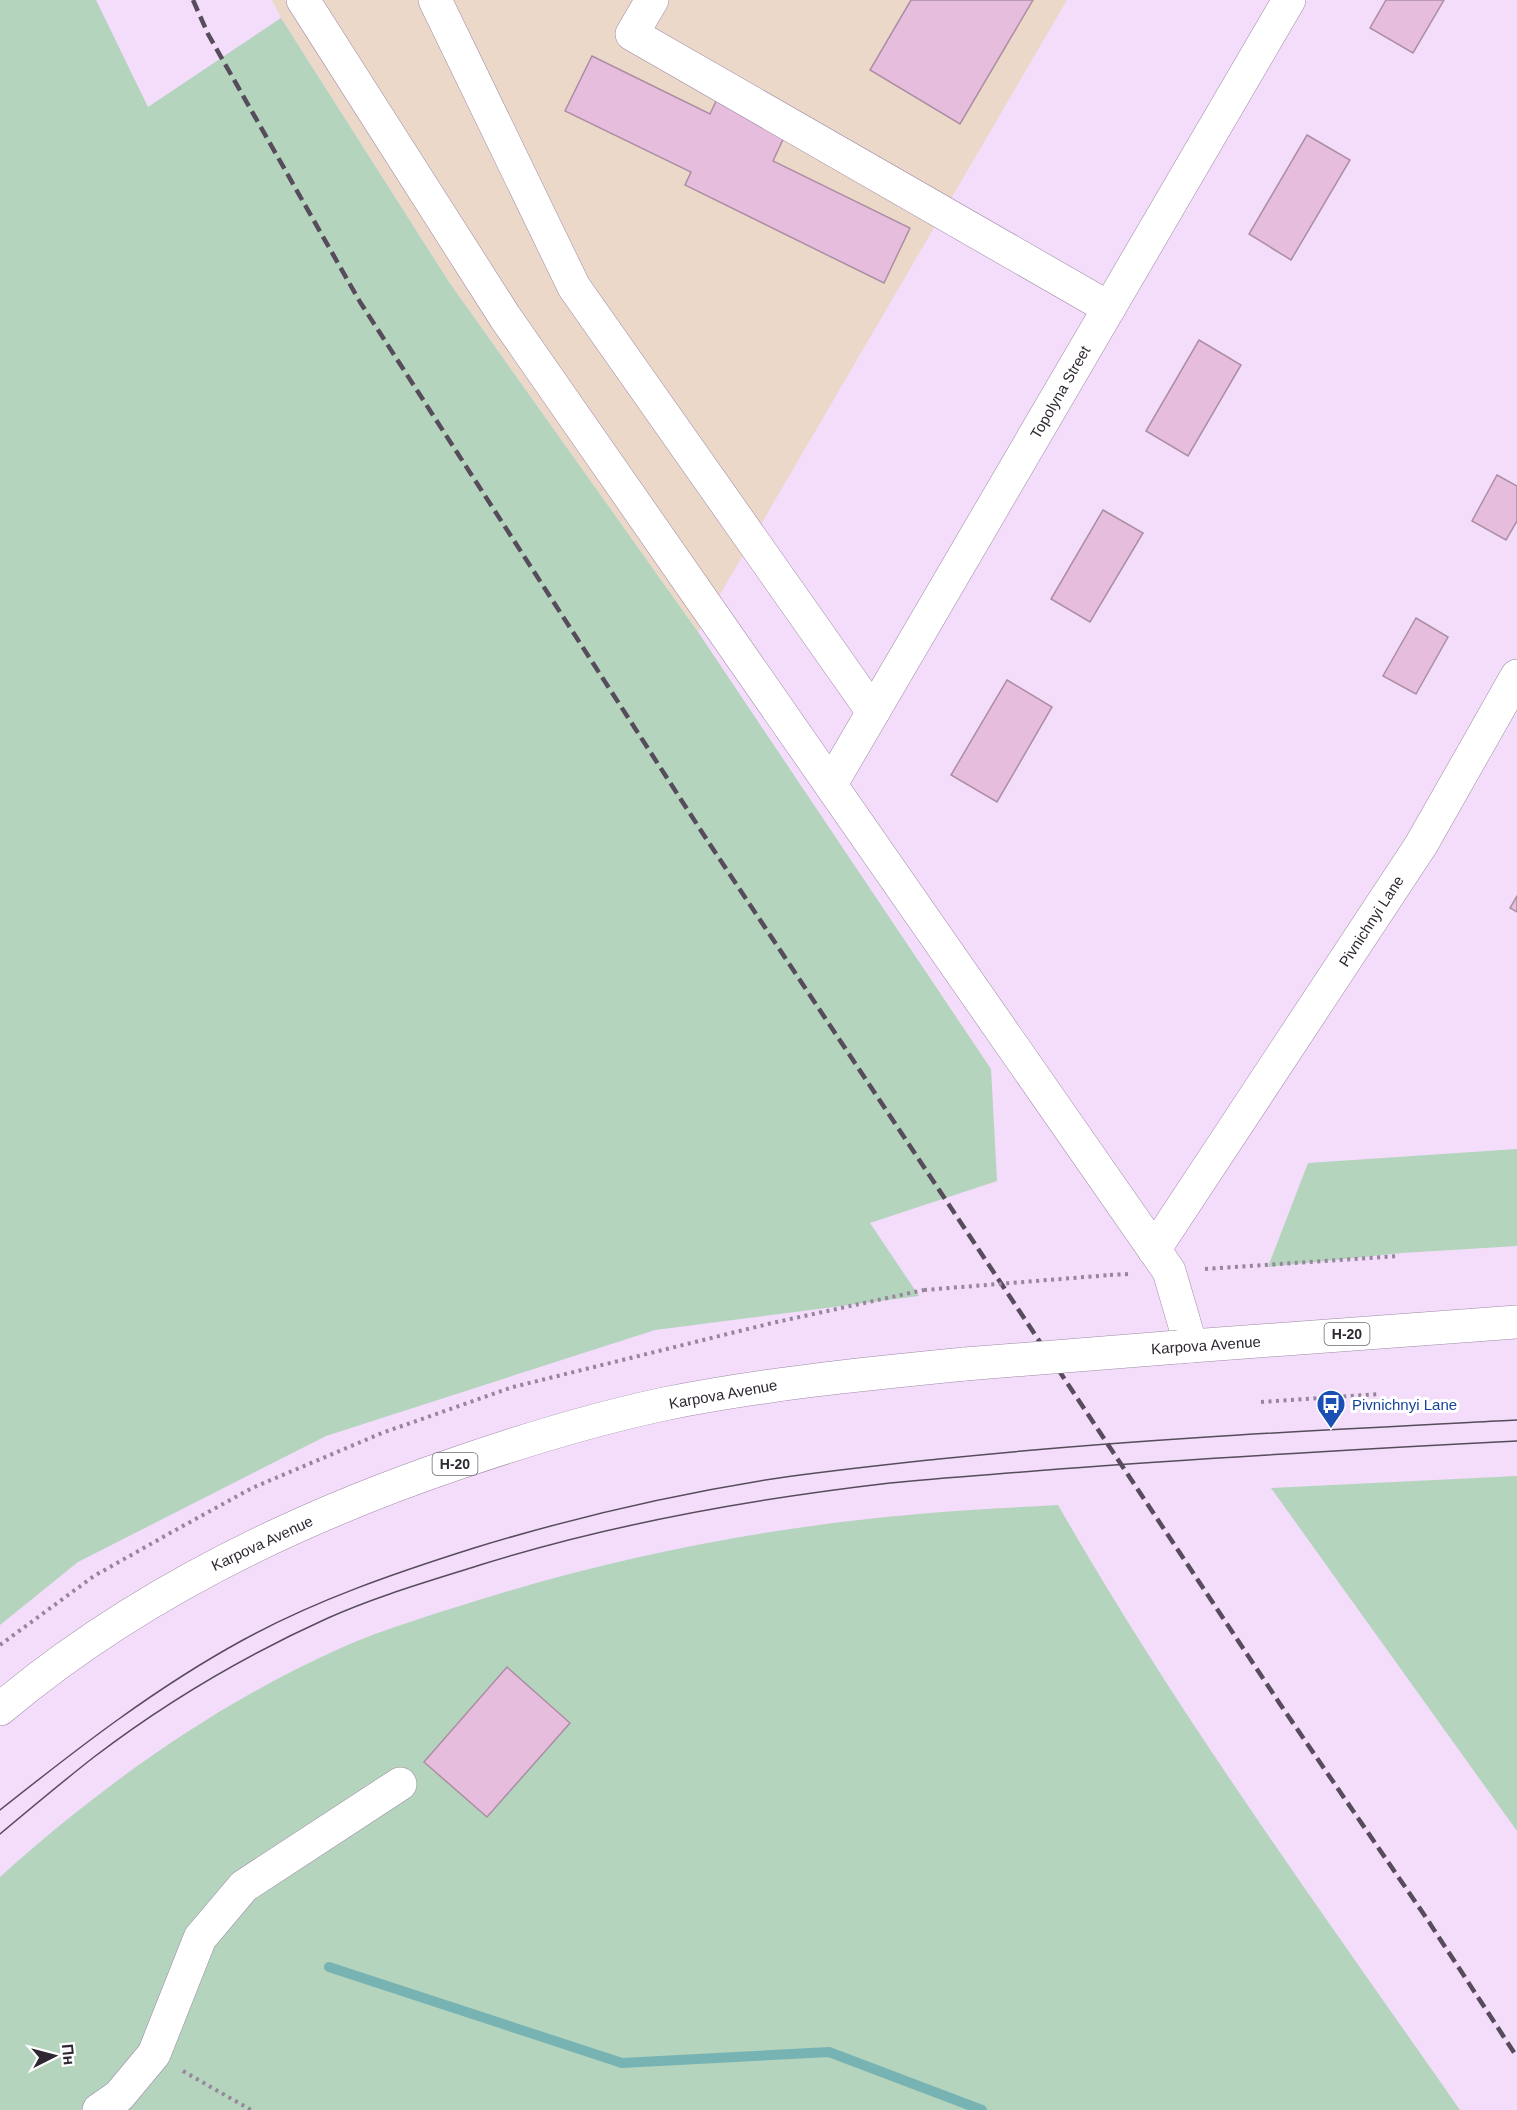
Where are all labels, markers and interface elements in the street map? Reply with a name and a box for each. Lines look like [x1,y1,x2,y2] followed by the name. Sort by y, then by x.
[1027,342,1094,441] street label: Topolyna Street
[1335,872,1407,970] street label: Pivnichnyi Lane
[1324,1323,1370,1345] road number: Н-20
[1151,1333,1261,1357] street label: Karpova Avenue
[667,1376,779,1412] street label: Karpova Avenue
[1315,1388,1347,1430] bus stop icon: Pivnichnyi Lane
[1352,1396,1457,1413] place label: Pivnichnyi Lane
[432,1453,478,1475] road number: Н-20
[209,1512,315,1574] street label: Karpova Avenue
[24,2026,84,2086] north arrow
[59,2043,78,2066] text: Пн

